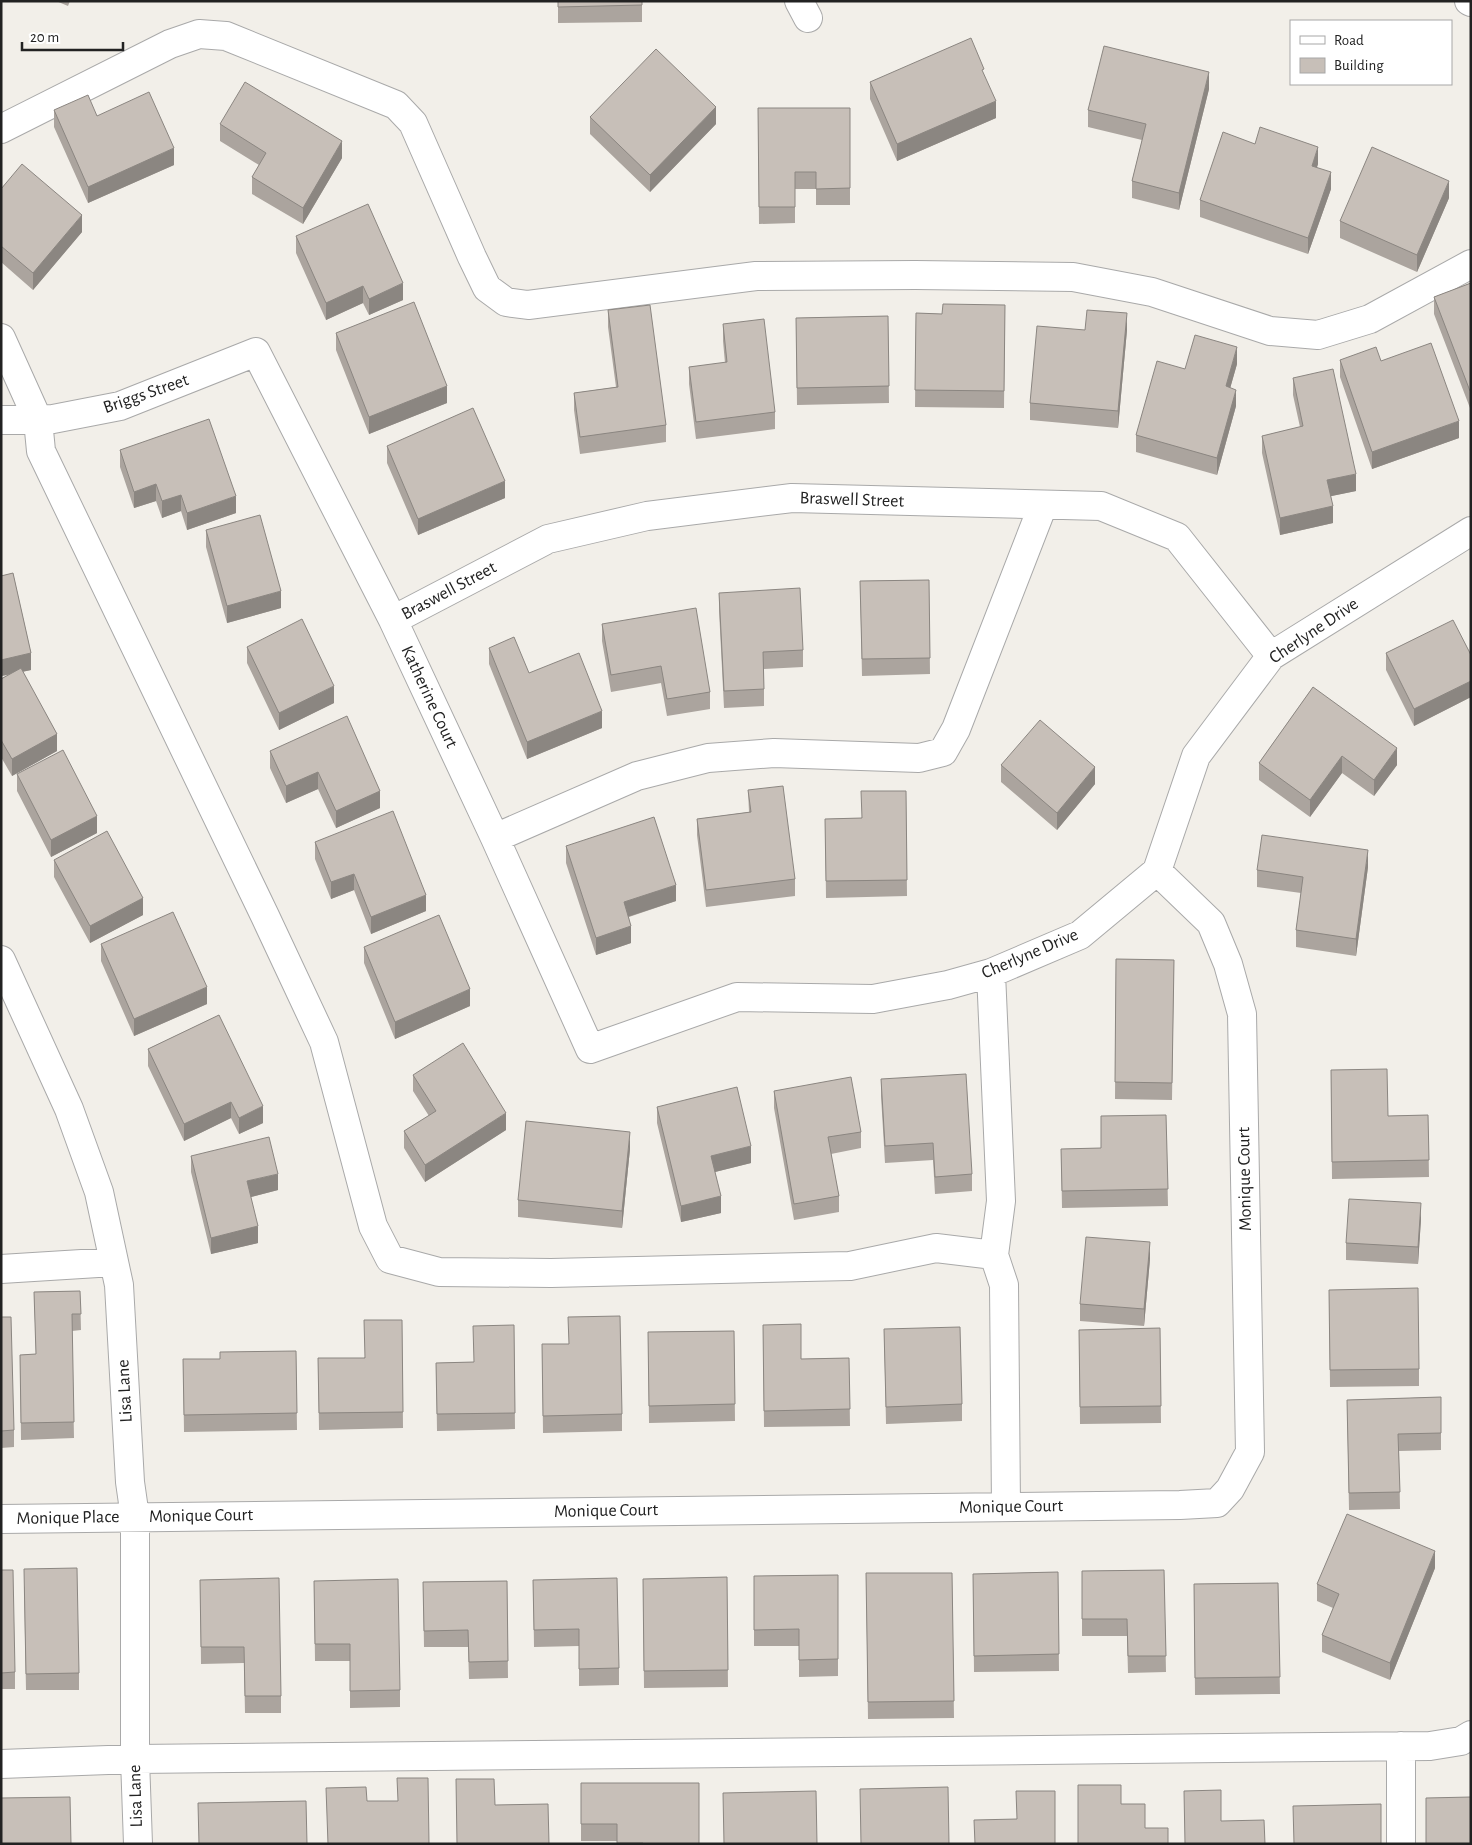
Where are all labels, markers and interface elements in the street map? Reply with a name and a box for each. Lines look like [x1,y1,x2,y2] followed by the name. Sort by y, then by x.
[22,20,124,52] scale bar
[1290,20,1452,85] legend
[30,30,59,45] text: 20 m
[1334,33,1364,48] text: Road
[1334,58,1384,73] text: Building
[101,371,191,417] street label: Briggs Street
[799,489,905,511] street label: Braswell Street
[399,558,500,623] street label: Braswell Street
[1266,595,1362,667] street label: Cherlyne Drive
[397,643,461,751] street label: Katherine Court
[979,926,1081,982] street label: Cherlyne Drive
[1235,1127,1255,1231] street label: Monique Court
[114,1359,136,1423] street label: Lisa Lane
[959,1497,1063,1517] street label: Monique Court
[554,1501,658,1521] street label: Monique Court
[149,1506,253,1526] street label: Monique Court
[16,1508,120,1528] street label: Monique Place
[126,1764,146,1828] street label: Lisa Lane

